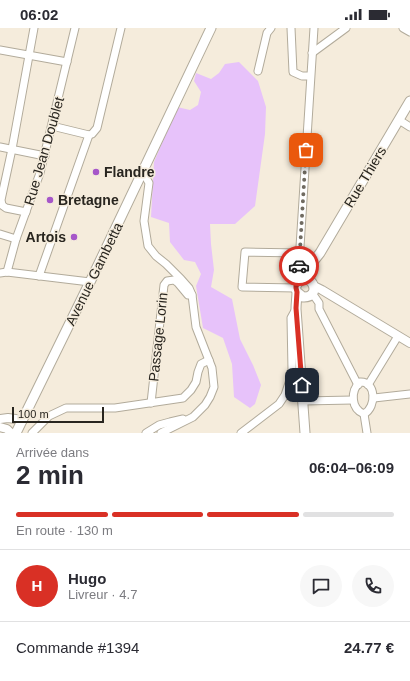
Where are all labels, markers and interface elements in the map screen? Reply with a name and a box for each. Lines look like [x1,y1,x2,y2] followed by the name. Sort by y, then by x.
[20,6,58,23] text: 06:02
[21,95,67,207] street label: Rue Jean Doublet
[289,133,323,167] pin
[295,139,317,161] icon: bag
[341,144,389,210] street label: Rue Thiers
[104,164,155,180] place label: Flandre
[91,167,101,177] marker: Flandre
[58,192,119,208] place label: Bretagne
[45,195,55,205] marker: Bretagne
[62,220,126,328] street label: Avenue Gambetta
[26,229,66,245] place label: Artois
[69,232,79,242] marker: Artois
[279,246,319,286] courier
[288,255,310,277] icon: car
[145,292,171,382] street label: Passage Lorin
[285,368,319,402] pin
[291,374,313,396] icon: home
[12,405,104,424] scale bar
[18,408,49,420] text: 100 m
[16,445,89,460] text: Arrivée dans
[309,459,394,476] text: 06:04–06:09
[16,460,84,490] text: 2 min
[16,523,113,538] text: En route · 130 m
[300,565,342,607] button: chat
[352,565,394,607] button: phone
[68,570,106,587] text: Hugo
[32,577,42,594] text: H
[68,587,137,602] text: Livreur · 4.7
[16,639,139,656] text: Commande #1394
[344,639,394,656] text: 24.77 €

